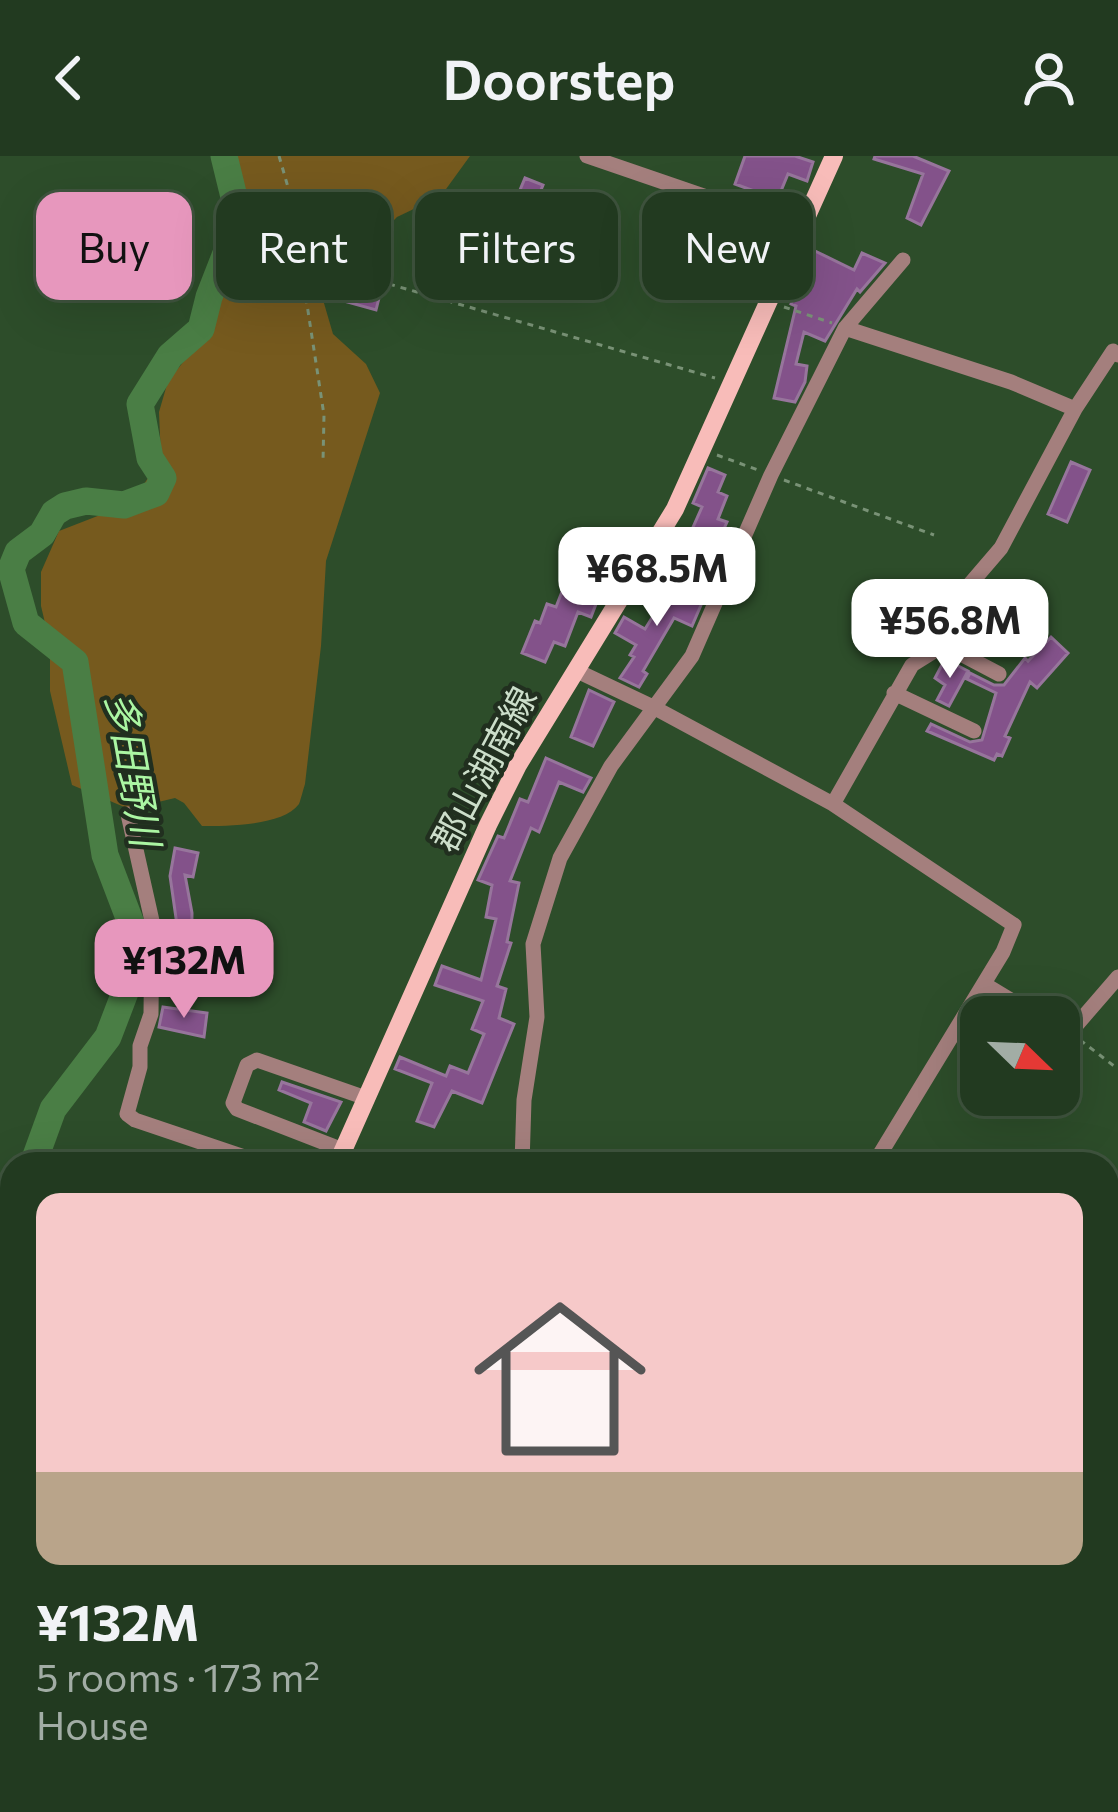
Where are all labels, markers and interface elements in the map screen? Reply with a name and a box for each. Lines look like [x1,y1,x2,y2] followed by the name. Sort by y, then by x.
[36,45,102,111] icon: back
[443,45,675,111] text: Doorstep
[1016,45,1082,111] icon: person
[36,192,192,300] chip: Buy
[216,192,391,300] chip: Rent
[415,192,618,300] chip: Filters
[642,192,813,300] chip: New
[559,527,755,629] pin: ¥68.5M
[585,542,729,590] text: ¥68.5M
[852,579,1048,681] pin: ¥56.8M
[878,594,1022,642] text: ¥56.8M
[421,678,544,858] street label: 郡山湖南線
[98,688,173,854] water label: 多田野川
[100,919,268,1021] pin: ¥132M
[122,934,246,982] text: ¥132M
[960,996,1080,1116] north arrow
[960,996,1080,1116] map controls
[452,1271,668,1487] icon: home
[36,1589,199,1652] text: ¥132M
[36,1652,320,1700] text: 5 rooms · 173 m²
[36,1700,149,1748] text: House

